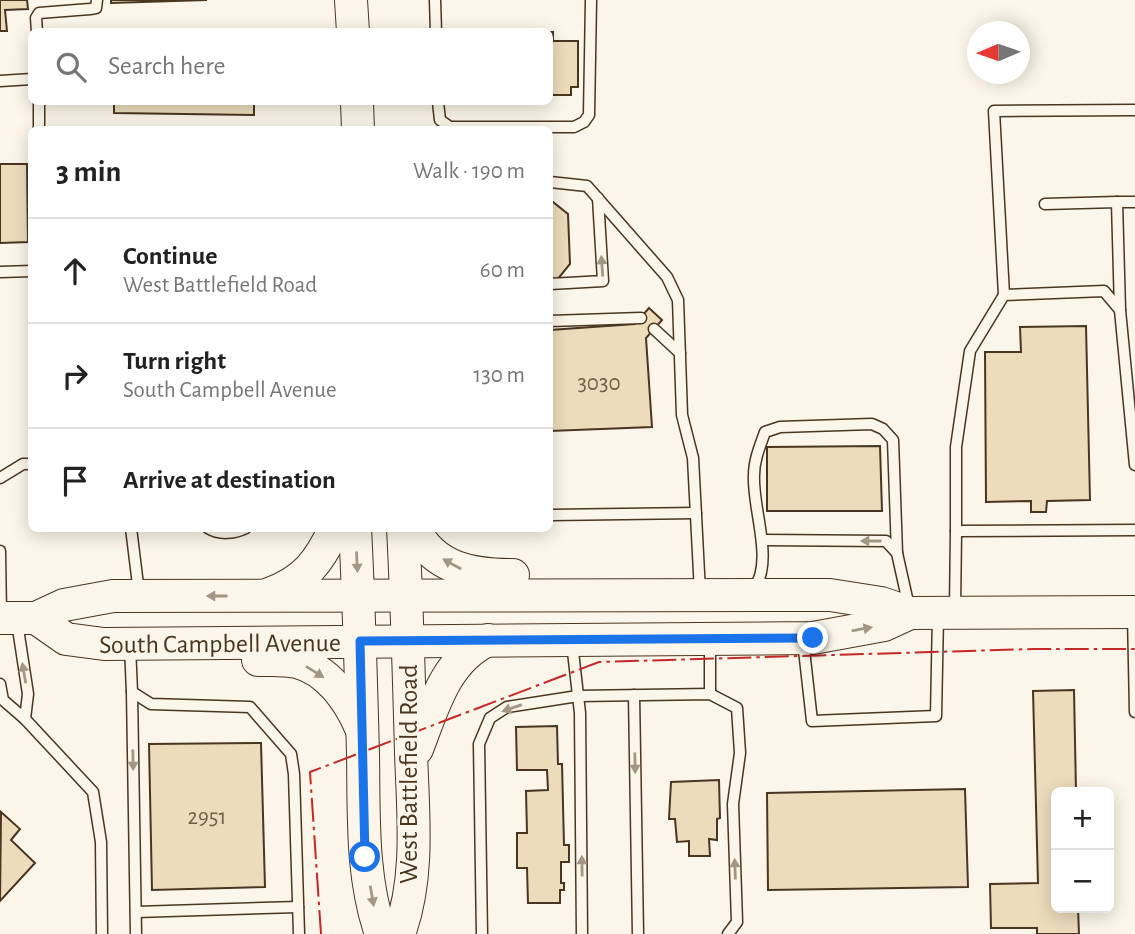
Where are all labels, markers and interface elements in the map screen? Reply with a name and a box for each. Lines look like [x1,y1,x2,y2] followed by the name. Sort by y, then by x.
[967,21,1030,84] north arrow
[28,28,553,105] search box
[52,48,90,86] icon: search
[108,53,226,79] text: Search here
[56,157,121,187] text: 3 min
[413,160,525,183] text: Walk · 190 m
[123,243,218,269] text: Continue
[56,252,94,290] icon: ahead
[596,255,607,277] one-way arrow
[480,259,525,282] text: 60 m
[123,274,317,297] text: West Battlefield Road
[123,348,226,374] text: Turn right
[56,357,94,395] icon: right
[473,364,525,387] text: 130 m
[577,372,621,395] house number: 3030
[123,379,337,402] text: South Campbell Avenue
[56,462,94,500] icon: arrive
[123,467,336,493] text: Arrive at destination
[860,535,882,547] one-way arrow
[352,552,363,574] one-way arrow
[441,559,461,571] one-way arrow
[206,590,228,602] one-way arrow
[797,622,828,653] route end
[851,623,873,634] one-way arrow
[99,630,341,658] street label: South Campbell Avenue
[19,661,30,683] one-way arrow
[396,664,422,884] street label: West Battlefield Road
[306,665,325,678] one-way arrow
[501,703,522,714] one-way arrow
[128,749,139,771] one-way arrow
[630,752,641,774] one-way arrow
[1051,787,1114,913] map controls
[1051,787,1114,850] button: +
[188,806,226,829] house number: 2951
[349,841,380,872] route start
[1051,850,1114,913] button: −
[576,855,588,877] one-way arrow
[730,858,741,880] one-way arrow
[367,885,378,907] one-way arrow

